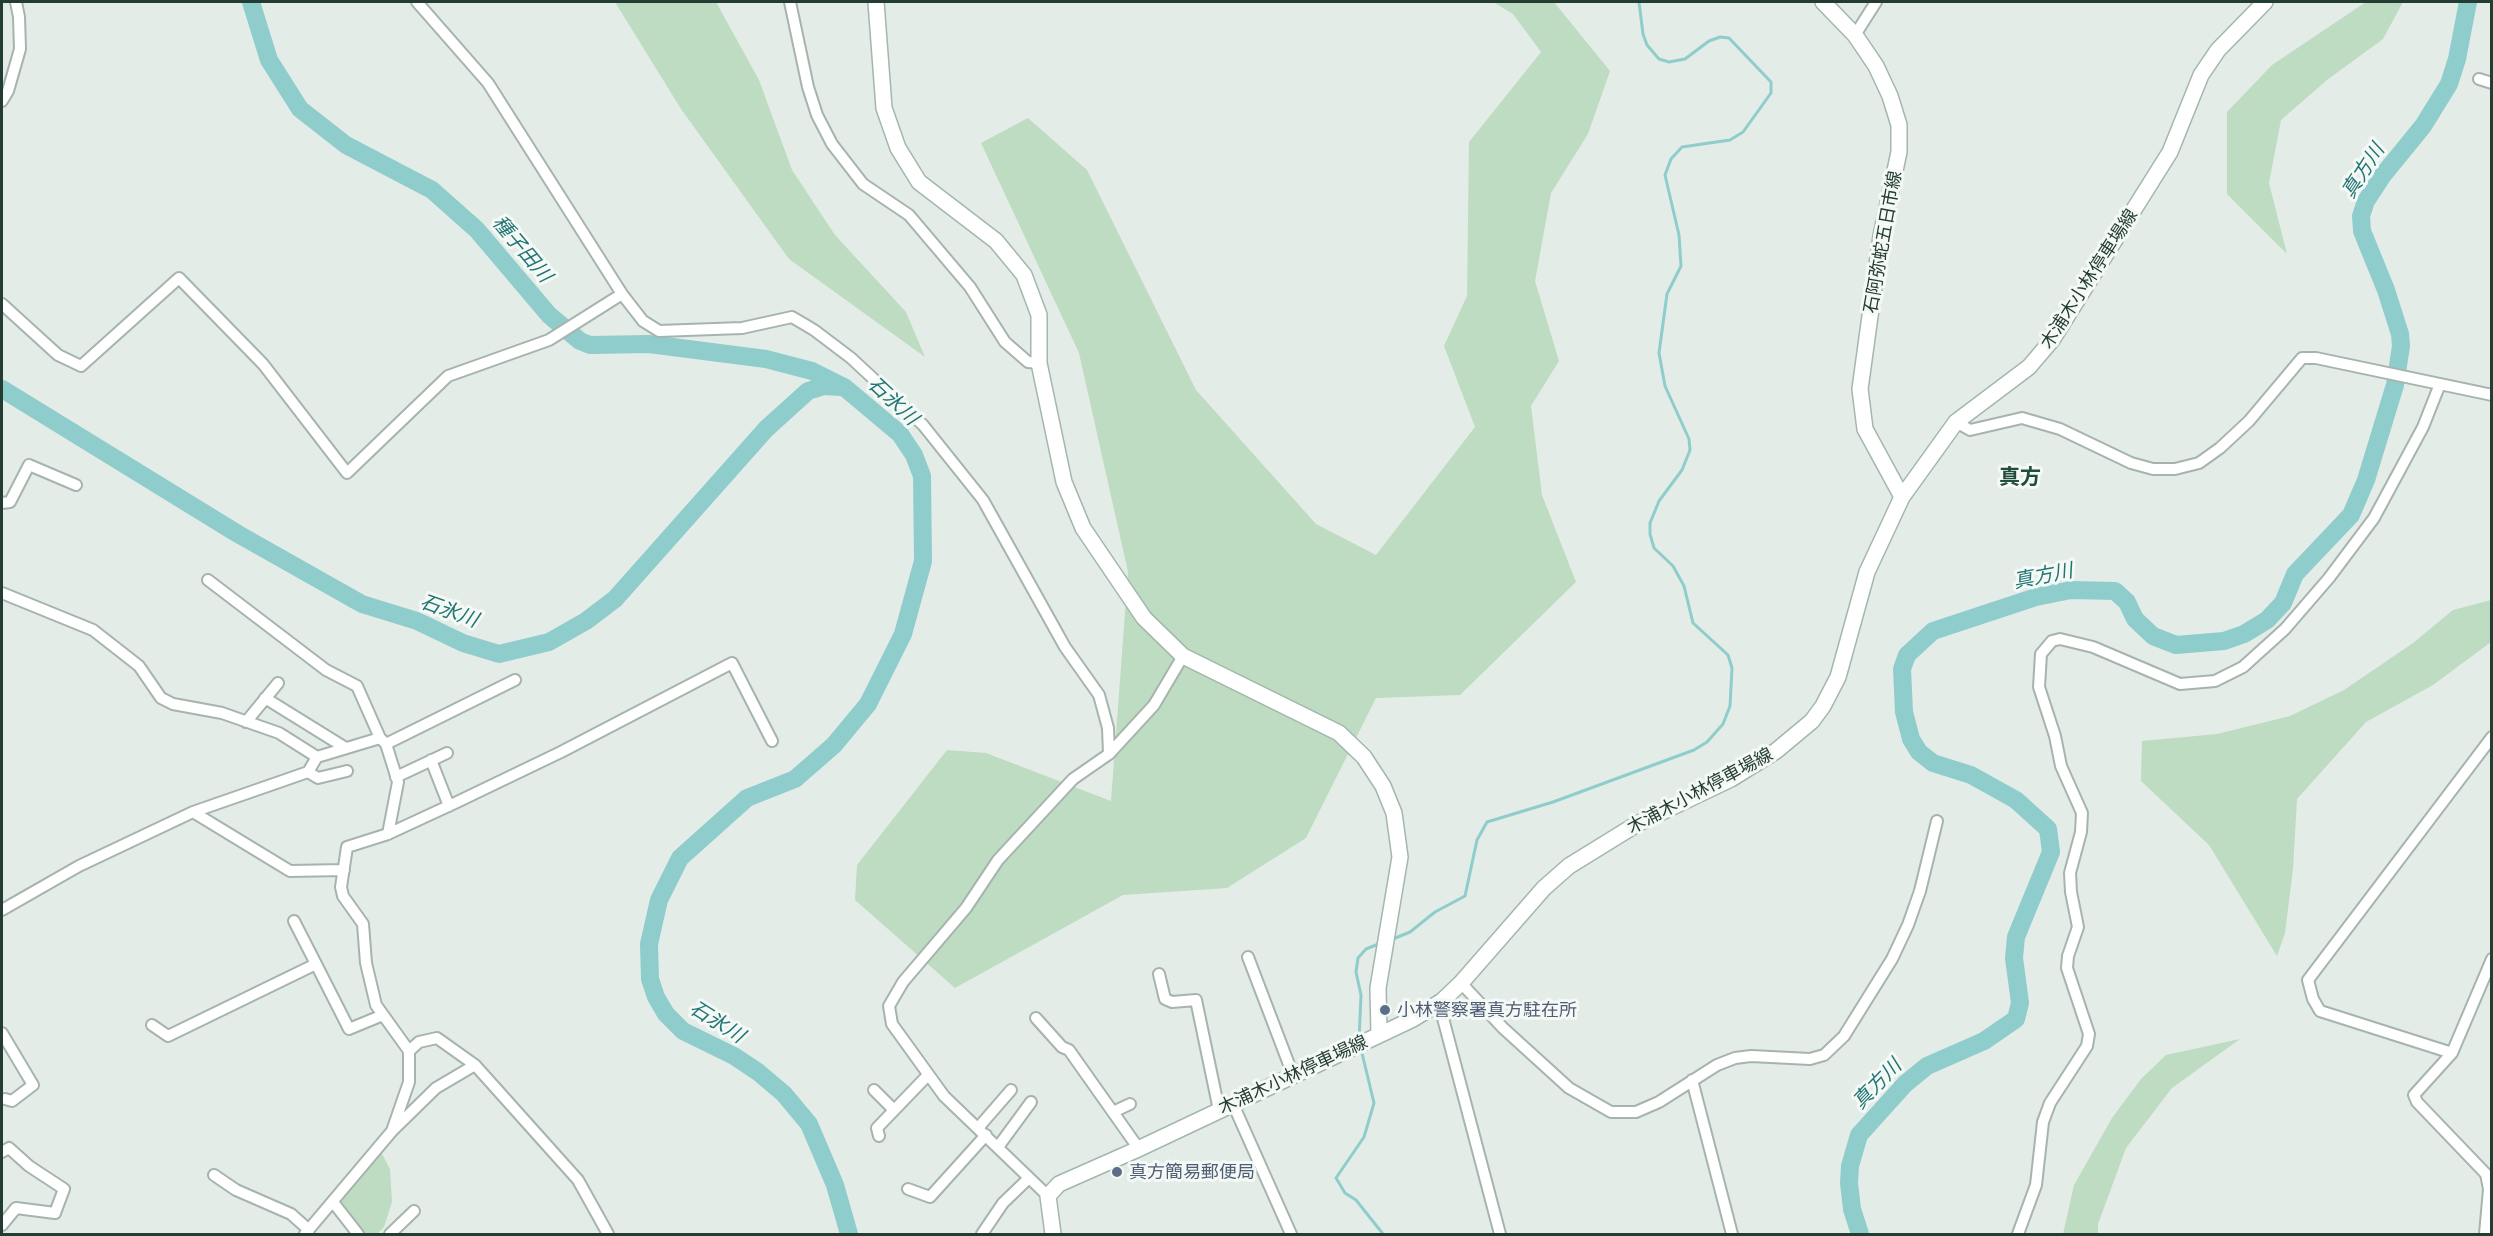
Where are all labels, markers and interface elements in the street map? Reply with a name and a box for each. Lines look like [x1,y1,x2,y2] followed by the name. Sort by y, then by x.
[2337,139,2389,203] water label: 真方川
[1860,169,1906,315] street label: 石阿弥蛇五日市線
[2036,205,2142,353] street label: 木浦木小林停車場線
[487,211,557,287] water label: 種子田川
[863,372,923,430] water label: 石氷川
[1999,464,2041,490] district label: 真方
[2011,558,2075,594] water label: 真方川
[417,589,481,633] water label: 石氷川
[1623,743,1777,839] street label: 木浦木小林停車場線
[685,996,749,1048] water label: 石氷川
[1397,999,1577,1021] place label: 小林警察署真方駐在所
[1378,1003,1392,1017] marker: 小林警察署真方駐在所
[1215,1031,1371,1119] street label: 木浦木小林停車場線
[1848,1054,1906,1114] water label: 真方川
[1129,1161,1255,1183] place label: 真方簡易郵便局
[1110,1165,1124,1179] marker: 真方簡易郵便局

